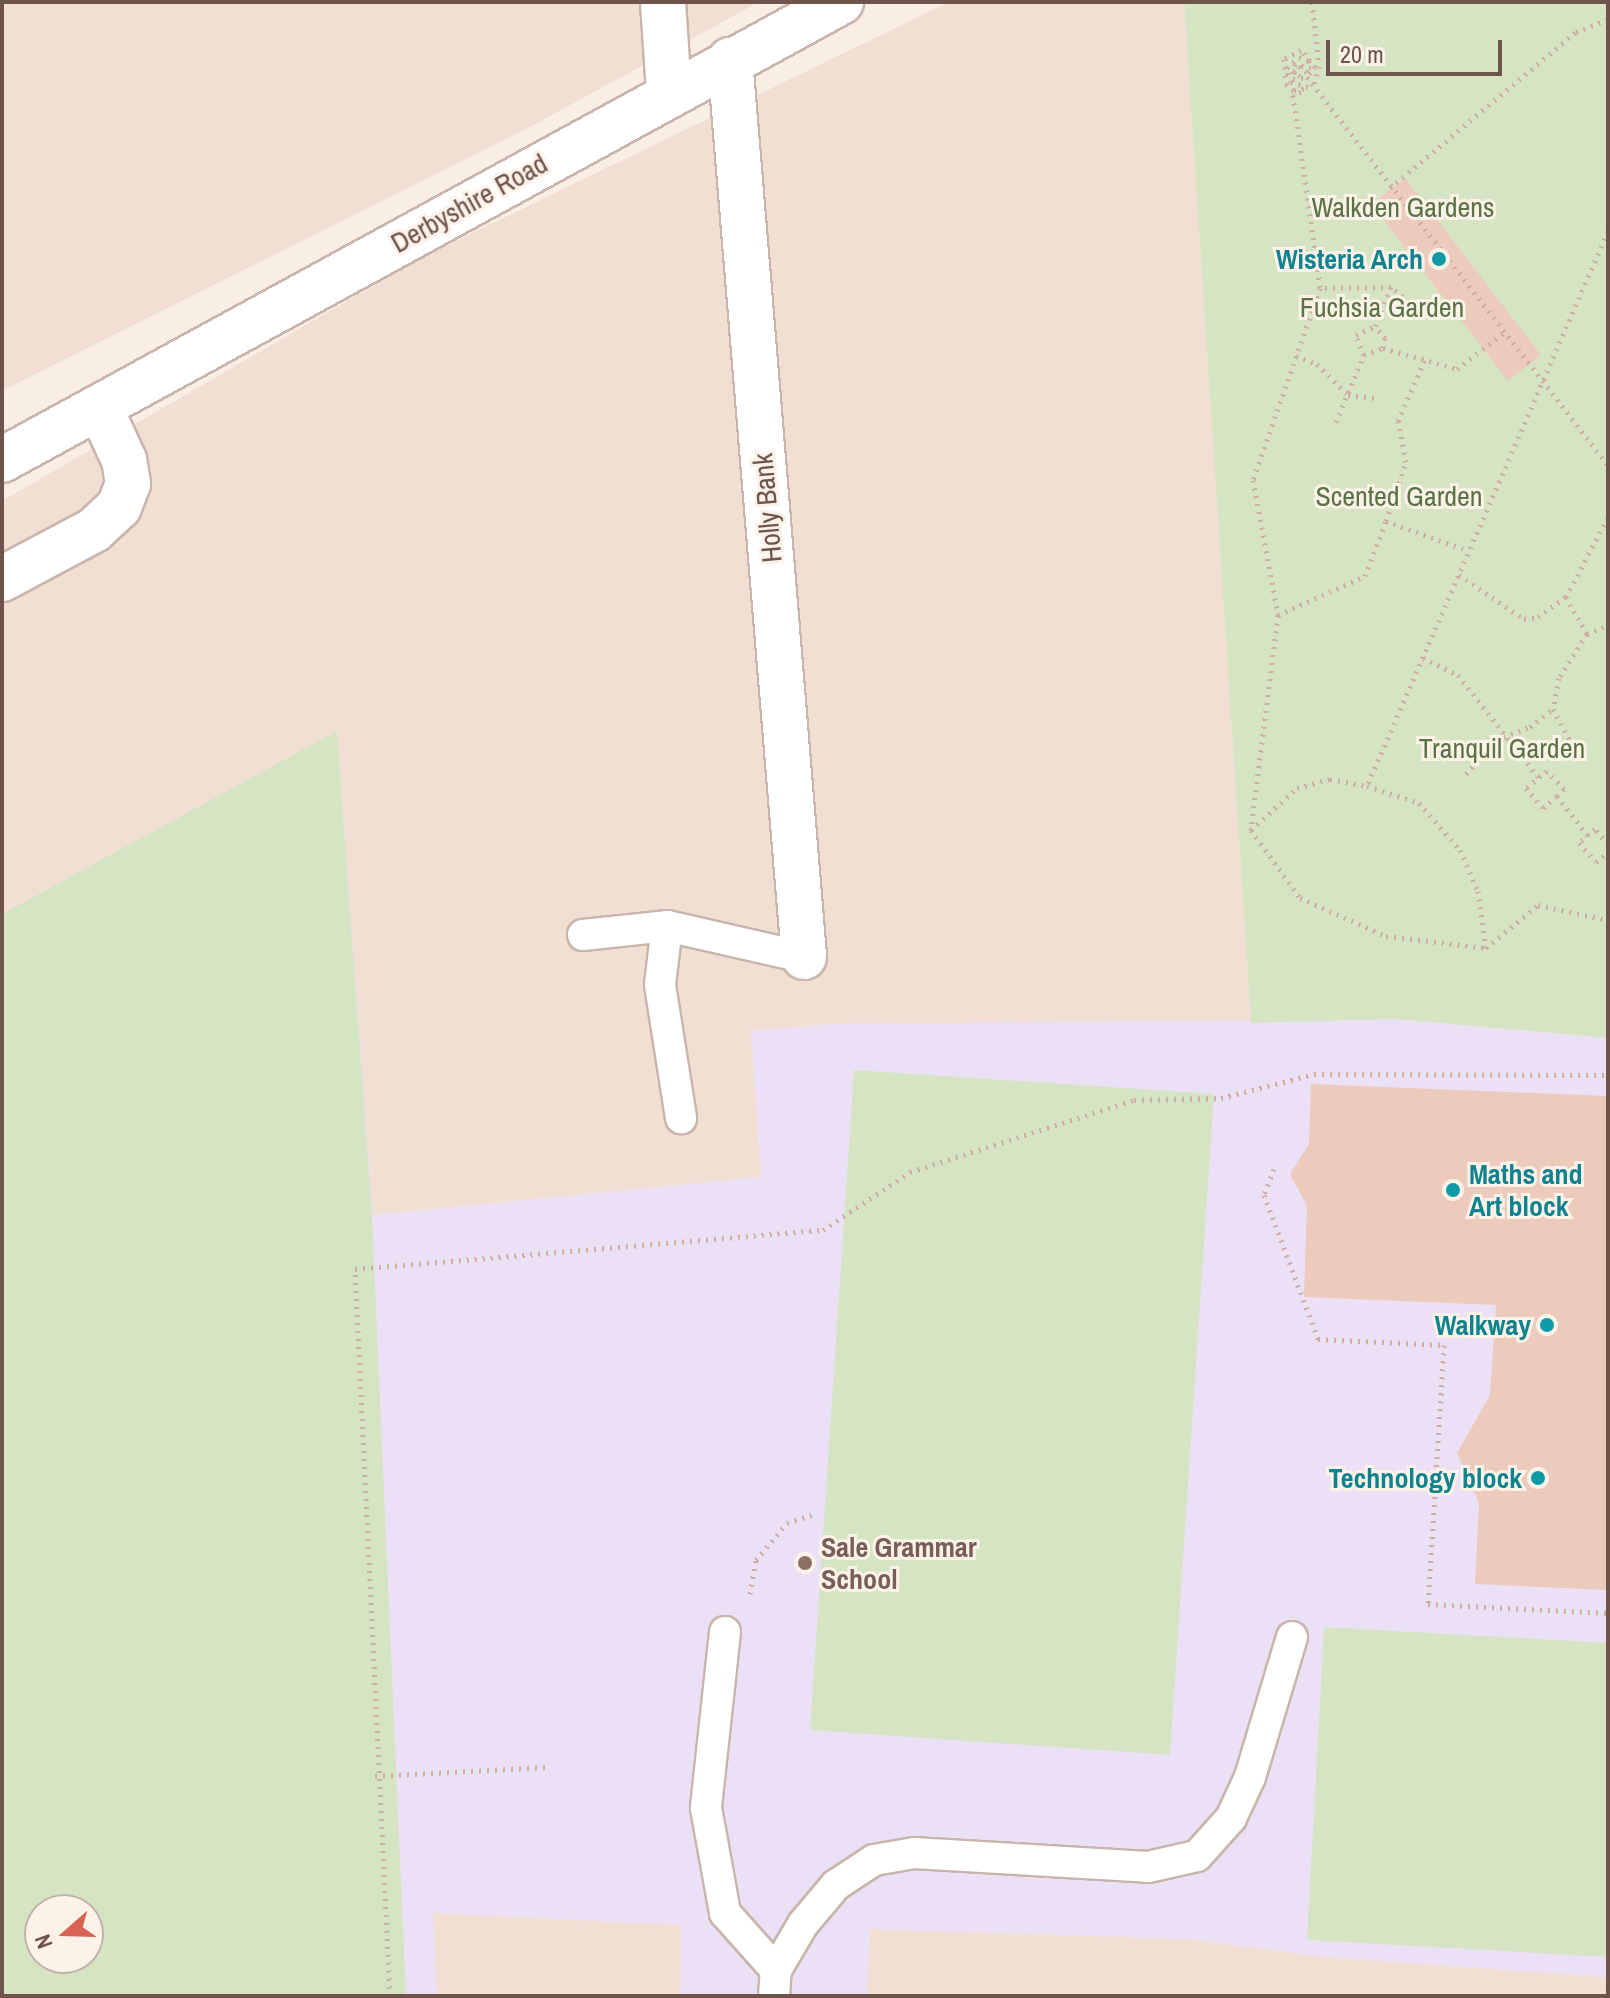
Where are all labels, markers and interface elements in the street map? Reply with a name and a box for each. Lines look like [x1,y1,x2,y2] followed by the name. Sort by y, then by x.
[1330,24,1506,74] scale bar
[1340,38,1384,70] text: 20 m
[385,146,553,260] street label: Derbyshire Road
[1312,190,1494,224] park label: Walkden Gardens
[1275,242,1423,276] place label: Wisteria Arch
[1430,250,1448,268] marker: Wisteria Arch
[1300,290,1464,324] park label: Fuchsia Garden
[745,452,789,564] street label: Holly Bank
[1315,479,1483,513] park label: Scented Garden
[1419,731,1585,765] park label: Tranquil Garden
[1469,1157,1583,1223] place label: Maths and Art block
[1444,1181,1462,1199] marker: Maths and Art block
[1435,1308,1531,1342] place label: Walkway
[1538,1316,1556,1334] marker: Walkway
[1328,1461,1522,1495] place label: Technology block
[1529,1469,1547,1487] marker: Technology block
[821,1530,977,1596] place label: Sale Grammar School
[796,1554,814,1572] marker: Sale Grammar School
[24,1894,104,1974] north arrow
[27,1930,60,1953] text: N

